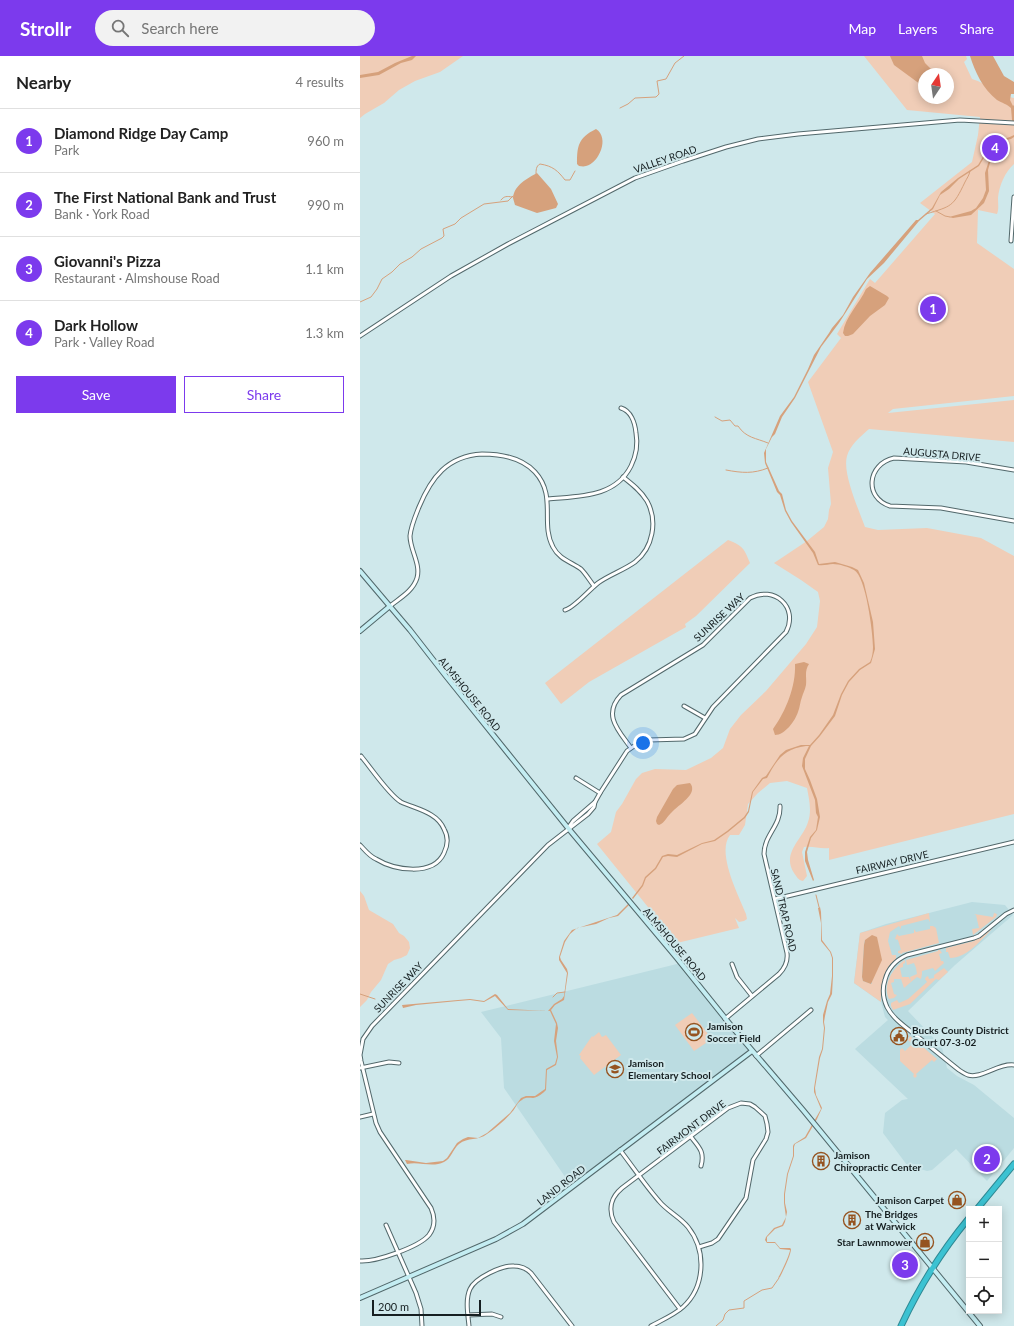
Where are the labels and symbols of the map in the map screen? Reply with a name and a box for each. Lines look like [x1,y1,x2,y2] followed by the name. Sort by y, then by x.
[918,68,954,104] north arrow
[982,133,1008,163] pin: 4
[632,142,698,175] street label: VALLEY ROAD
[920,294,946,324] pin: 1
[903,445,981,463] street label: AUGUSTA DRIVE
[691,590,748,644] street label: SUNRISE WAY
[436,655,504,734] street label: ALMSHOUSE ROAD
[633,733,653,753] your location
[854,848,930,876] street label: FAIRWAY DRIVE
[769,867,800,953] street label: SAND TRAP ROAD
[641,905,709,983] street label: ALMSHOUSE ROAD
[371,959,426,1015] street label: SUNRISE WAY
[707,1020,761,1044] place label: Jamison Soccer Field
[684,1022,704,1042] sports icon: Jamison Soccer Field
[912,1024,1009,1048] place label: Bucks County District Court 07-3-02
[889,1026,909,1046] public building icon: Bucks County District Court 07-3-02
[628,1057,711,1081] place label: Jamison Elementary School
[605,1059,625,1079] school or university icon: Jamison Elementary School
[654,1097,728,1157] street label: FAIRMONT DRIVE
[974,1144,1000,1174] pin: 2
[834,1149,921,1173] place label: Jamison Chiropractic Center
[811,1151,831,1171] building icon: Jamison Chiropractic Center
[534,1162,588,1208] street label: LAND ROAD
[947,1190,967,1210] shop icon: Jamison Carpet
[876,1194,944,1206] place label: Jamison Carpet
[865,1208,918,1232] place label: The Bridges at Warwick
[842,1210,862,1230] building icon: The Bridges at Warwick
[915,1232,935,1252] shop icon: Star Lawnmower
[837,1236,912,1248] place label: Star Lawnmower
[892,1250,918,1280] pin: 3
[372,1298,481,1317] scale bar

